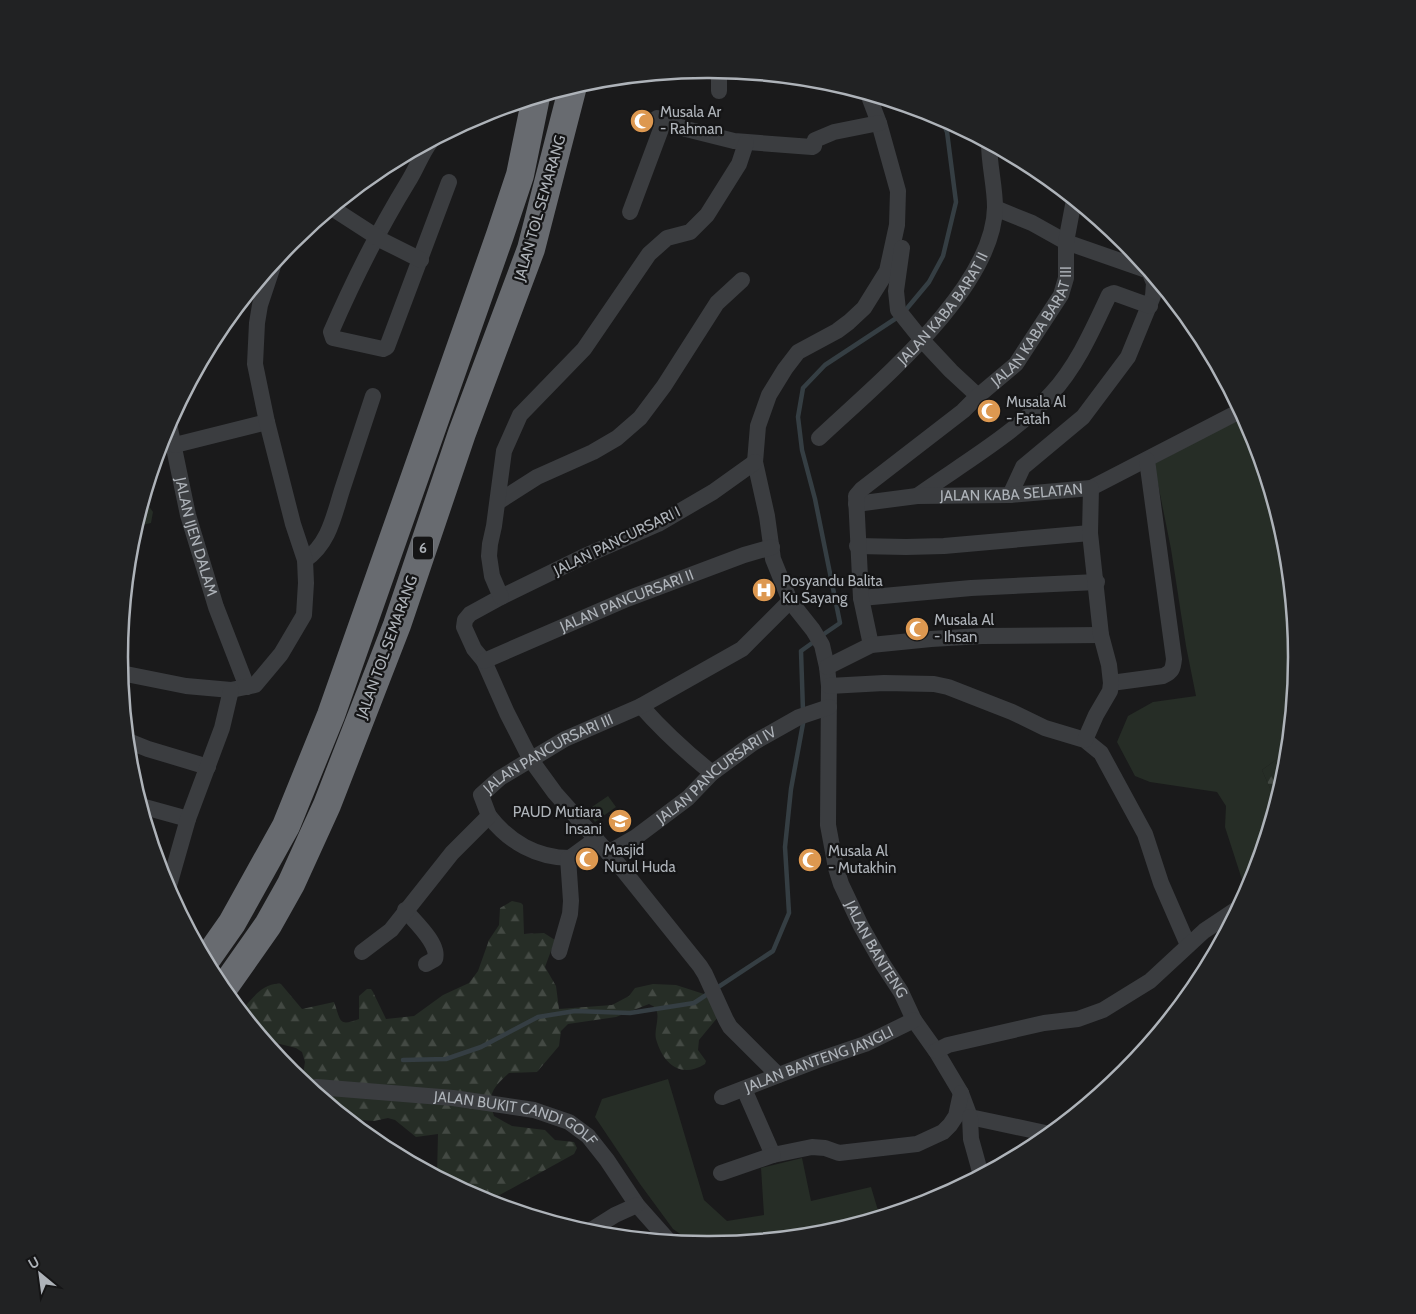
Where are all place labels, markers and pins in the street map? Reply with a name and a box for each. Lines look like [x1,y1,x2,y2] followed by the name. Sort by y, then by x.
[660,103,723,138] place label: Musala Ar - Rahman
[629,108,655,134] mosque icon: Musala Ar - Rahman
[1006,393,1067,428] place label: Musala Al - Fatah
[976,398,1002,424] mosque icon: Musala Al - Fatah
[782,572,883,607] place label: Posyandu Balita Ku Sayang
[751,577,777,603] hospital icon: Posyandu Balita Ku Sayang
[934,611,995,646] place label: Musala Al - Ihsan
[904,616,930,642] mosque icon: Musala Al - Ihsan
[513,803,603,838] place label: PAUD Mutiara Insani
[607,808,633,834] school or university icon: PAUD Mutiara Insani
[604,841,676,876] place label: Masjid Nurul Huda
[828,842,896,877] place label: Musala Al - Mutakhin
[574,846,600,872] mosque icon: Masjid Nurul Huda
[797,847,823,873] mosque icon: Musala Al - Mutakhin

